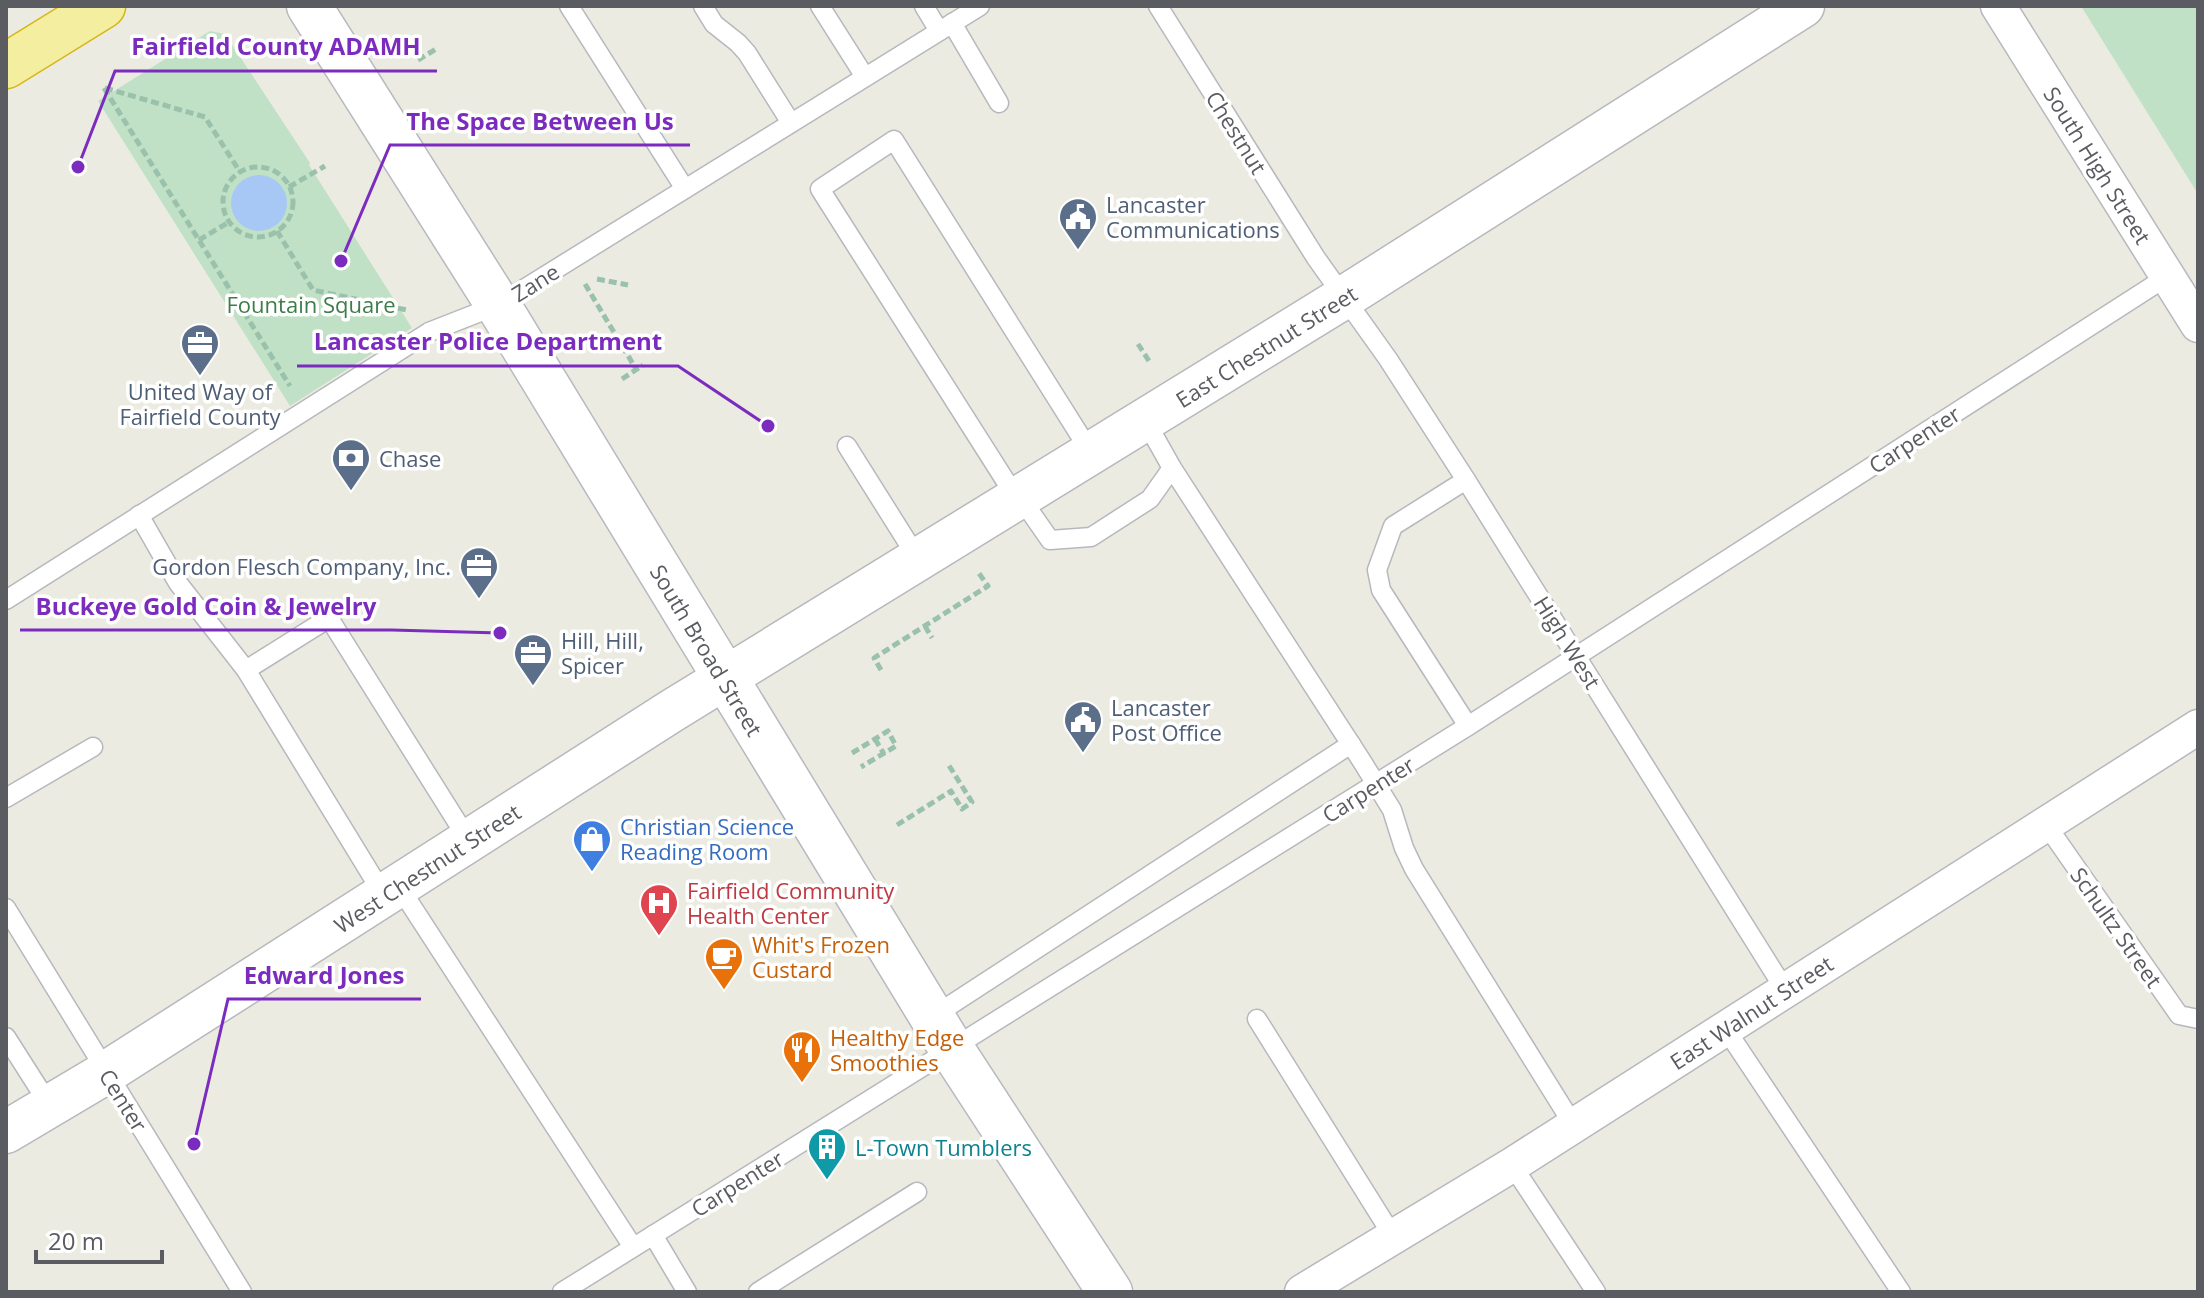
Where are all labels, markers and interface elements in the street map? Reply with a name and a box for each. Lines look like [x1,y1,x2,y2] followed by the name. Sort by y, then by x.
[115,23,437,71] callout: Fairfield County ADAMH
[131,29,421,62] text: Fairfield County ADAMH
[2038,81,2159,249] street label: South High Street
[1200,85,1274,179] street label: Chestnut
[390,97,690,145] callout: The Space Between Us
[406,104,674,137] text: The Space Between Us
[1106,189,1280,244] place label: Lancaster Communications
[1057,196,1099,251] public building icon: Lancaster Communications
[506,256,564,308] street label: Zane
[1170,278,1362,414] street label: East Chestnut Street
[227,289,396,319] park label: Fountain Square
[297,318,678,366] callout: Lancaster Police Department
[179,322,221,377] office icon: United Way of Fairfield County
[314,324,662,357] text: Lancaster Police Department
[119,376,282,431] place label: United Way of Fairfield County
[1862,398,1966,480] street label: Carpenter
[330,437,372,492] bank icon: Chase
[379,443,441,473] place label: Chase
[458,545,500,600] office icon: Gordon Flesch Company, Inc.
[152,551,451,581] place label: Gordon Flesch Company, Inc.
[644,559,770,741] street label: South Broad Street
[20,582,392,630] callout: Buckeye Gold Coin & Jewelry
[36,589,377,622] text: Buckeye Gold Coin & Jewelry
[1528,590,1608,694] street label: High West
[561,625,644,680] place label: Hill, Hill, Spicer
[512,632,554,687] office icon: Hill, Hill, Spicer
[1111,692,1222,747] place label: Lancaster Post Office
[1062,699,1104,754] public building icon: Lancaster Post Office
[1316,749,1420,829] street label: Carpenter
[328,796,526,940] street label: West Chestnut Street
[620,811,794,866] place label: Christian Science Reading Room
[571,818,613,873] shop icon: Christian Science Reading Room
[2064,861,2170,993] street label: Schultz Street
[687,875,895,930] place label: Fairfield Community Health Center
[638,882,680,937] hospital icon: Fairfield Community Health Center
[752,929,890,984] place label: Whit's Frozen Custard
[703,936,745,991] cafe icon: Whit's Frozen Custard
[1664,948,1838,1076] street label: East Walnut Street
[228,951,421,999] callout: Edward Jones
[244,958,404,991] text: Edward Jones
[830,1022,964,1077] place label: Healthy Edge Smoothies
[781,1029,823,1084] restaurant icon: Healthy Edge Smoothies
[93,1063,155,1137] street label: Center
[806,1126,848,1181] building icon: L-Town Tumblers
[855,1132,1032,1162] place label: L-Town Tumblers
[685,1143,789,1223] street label: Carpenter
[36,1214,162,1264] scale bar
[48,1224,104,1257] text: 20 m

